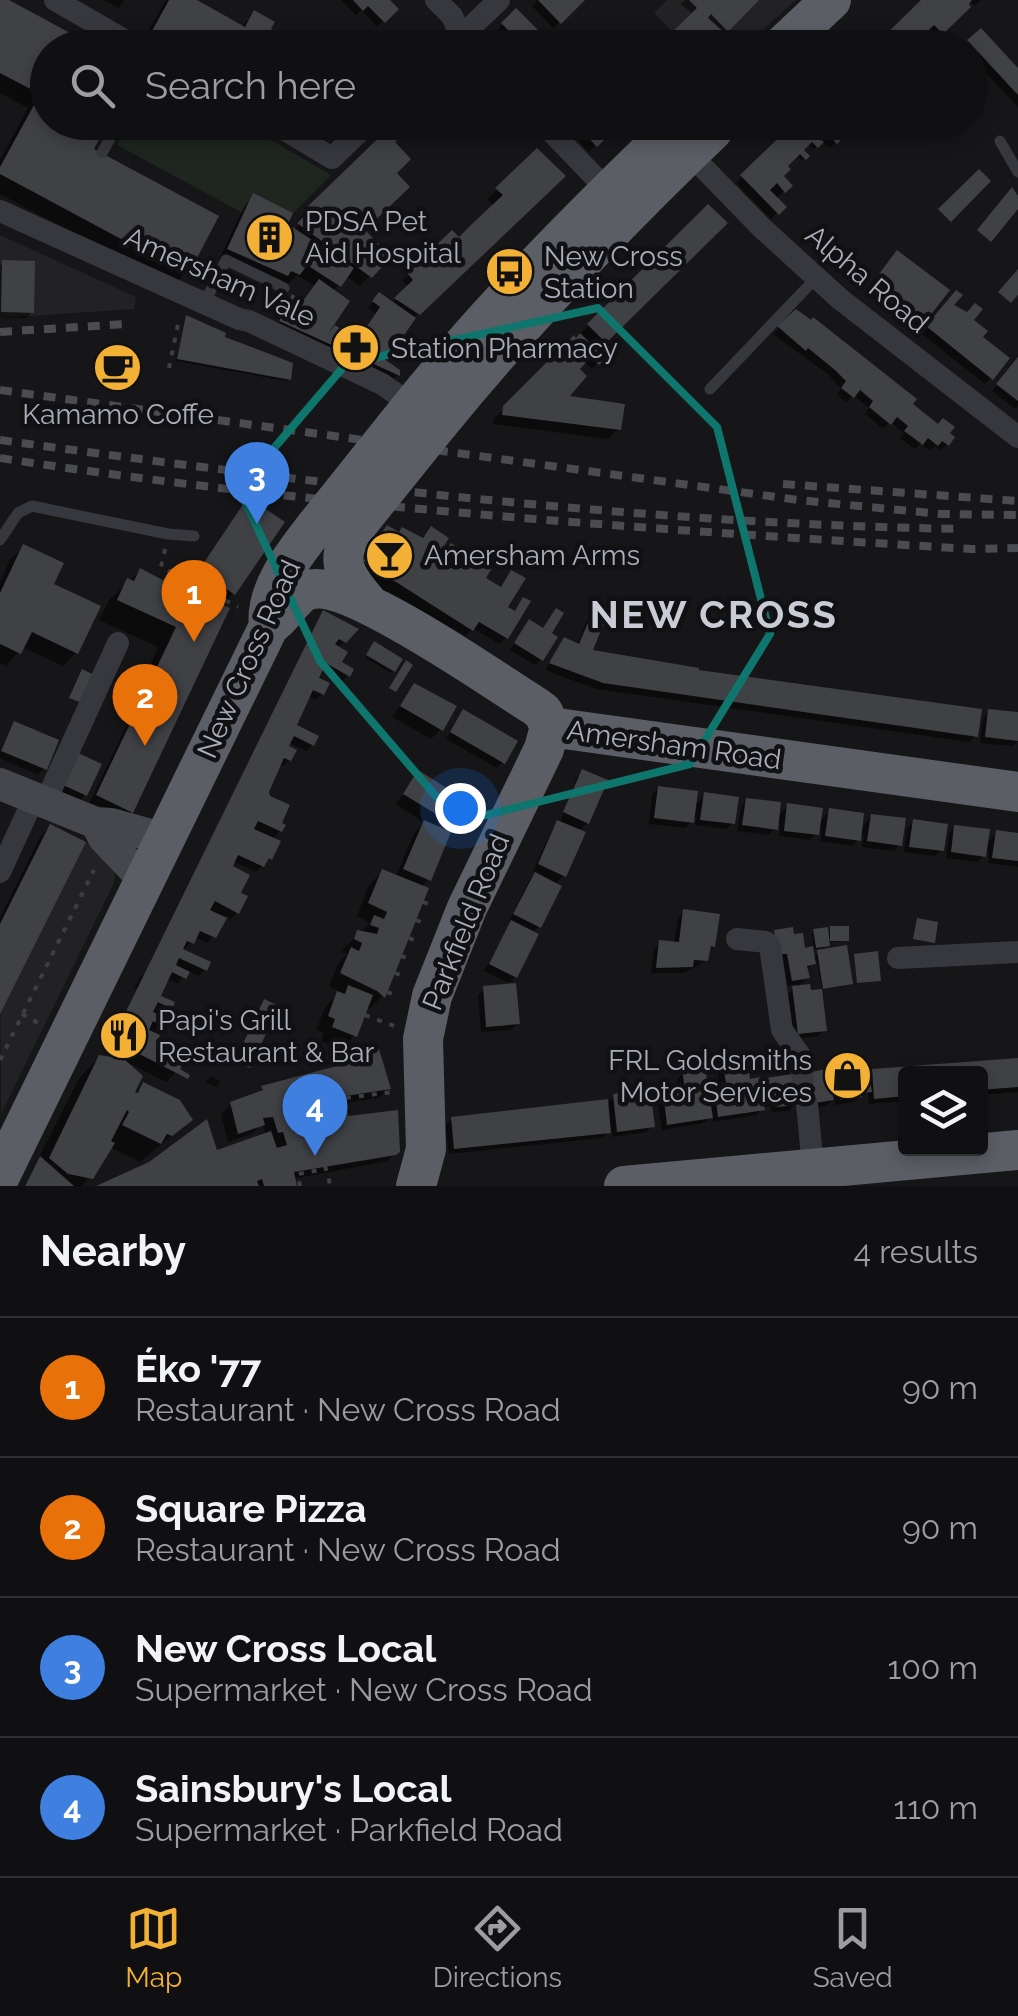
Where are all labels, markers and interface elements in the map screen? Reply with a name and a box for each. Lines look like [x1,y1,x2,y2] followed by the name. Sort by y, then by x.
[30,30,988,140] search box
[65,58,120,113] icon: search
[145,63,356,108] text: Search here
[305,205,461,270] place label: PDSA Pet Aid Hospital
[244,211,296,263] building icon: PDSA Pet Aid Hospital
[799,218,935,340] street label: Alpha Road
[120,220,320,334] street label: Amersham Vale
[544,240,683,305] place label: New Cross Station
[483,246,535,298] bus stop icon: New Cross Station
[330,322,382,374] pharmacy icon: Station Pharmacy
[391,332,618,365] place label: Station Pharmacy
[92,341,144,393] cafe icon: Kamamo Coffe
[22,398,214,431] place label: Kamamo Coffe
[224,442,290,524] pin: 3
[363,529,415,581] bar icon: Amersham Arms
[424,539,640,572] place label: Amersham Arms
[191,555,307,763] street label: New Cross Road
[162,560,226,642] pin: 1
[590,592,838,637] district label: NEW CROSS
[112,664,178,746] pin: 2
[565,714,783,776] street label: Amersham Road
[435,783,486,834] your location
[416,829,516,1015] street label: Parkfield Road
[158,1004,375,1069] place label: Papi's Grill Restaurant & Bar
[97,1010,149,1062] restaurant icon: Papi's Grill Restaurant & Bar
[608,1044,812,1109] place label: FRL Goldsmiths Motor Services
[821,1050,873,1102] shop icon: FRL Goldsmiths Motor Services
[898,1066,988,1156] map controls
[898,1066,988,1156] button: layers
[282,1074,348,1156] pin: 4
[40,1227,186,1276] text: Nearby
[854,1233,978,1270] text: 4 results
[135,1346,261,1391] text: Éko '77
[65,1369,80,1406] text: 1
[902,1369,978,1406] text: 90 m
[135,1391,561,1428] text: Restaurant · New Cross Road
[135,1486,367,1531] text: Square Pizza
[63,1509,82,1546] text: 2
[902,1509,978,1546] text: 90 m
[135,1531,561,1568] text: Restaurant · New Cross Road
[135,1626,436,1671] text: New Cross Local
[64,1649,81,1686] text: 3
[888,1649,978,1686] text: 100 m
[135,1671,593,1708] text: Supermarket · New Cross Road
[135,1766,451,1811] text: Sainsbury's Local
[63,1789,82,1826] text: 4
[893,1789,978,1826] text: 110 m
[135,1811,563,1848] text: Supermarket · Parkfield Road
[125,1901,182,1994] tab: Map
[433,1901,562,1994] tab: Directions
[813,1901,893,1994] tab: Saved

